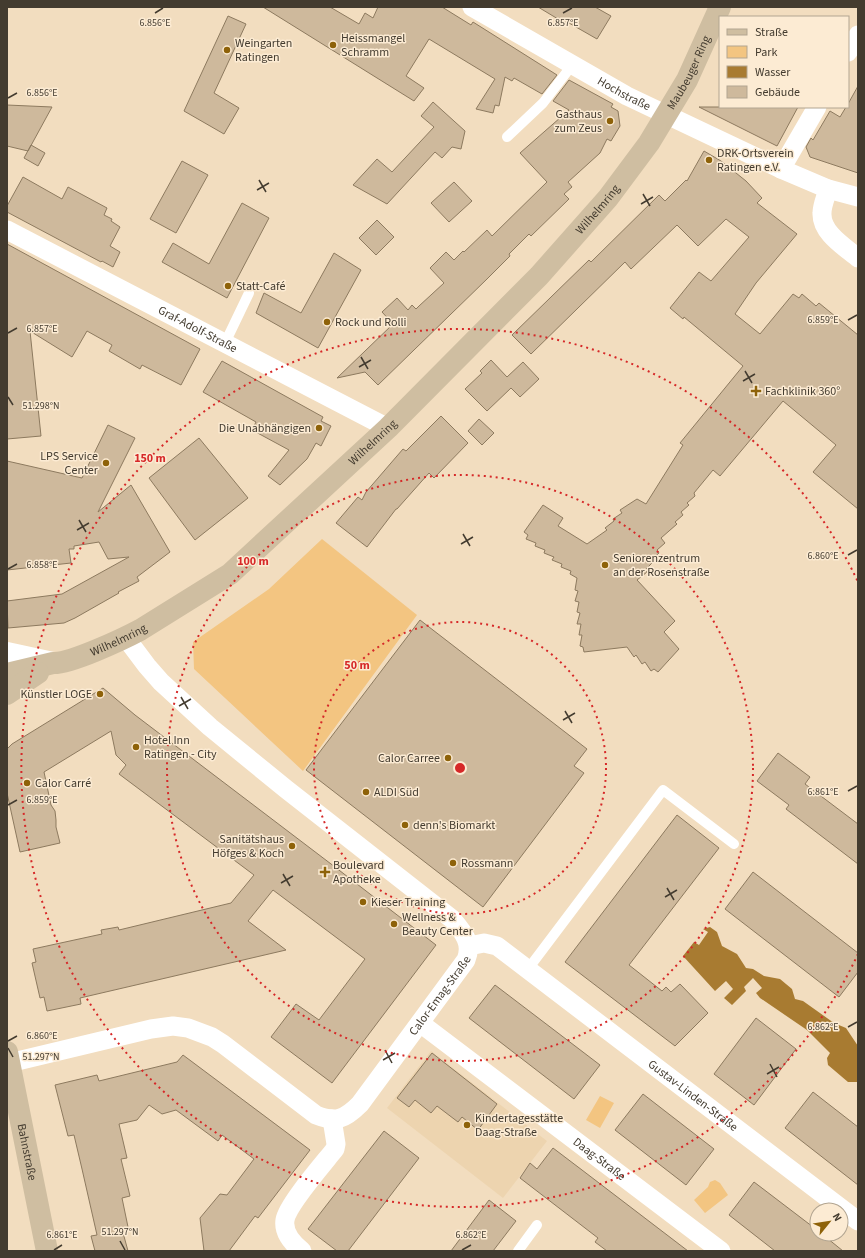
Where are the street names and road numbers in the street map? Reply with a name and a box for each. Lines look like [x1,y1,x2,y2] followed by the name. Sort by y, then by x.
[663,33,715,113] street label: Maubeuger Ring
[594,72,654,115] street label: Hochstraße
[571,181,624,238] street label: Wilhelmring
[155,302,240,357] street label: Graf-Adolf-Straße
[345,415,401,469] street label: Wilhelmring
[87,619,150,660] street label: Wilhelmring
[405,954,475,1039] street label: Calor-Emag-Straße
[644,1056,742,1135] street label: Gustav-Linden-Straße
[13,1122,41,1182] street label: Bahnstraße
[569,1133,629,1184] street label: Daag-Straße

